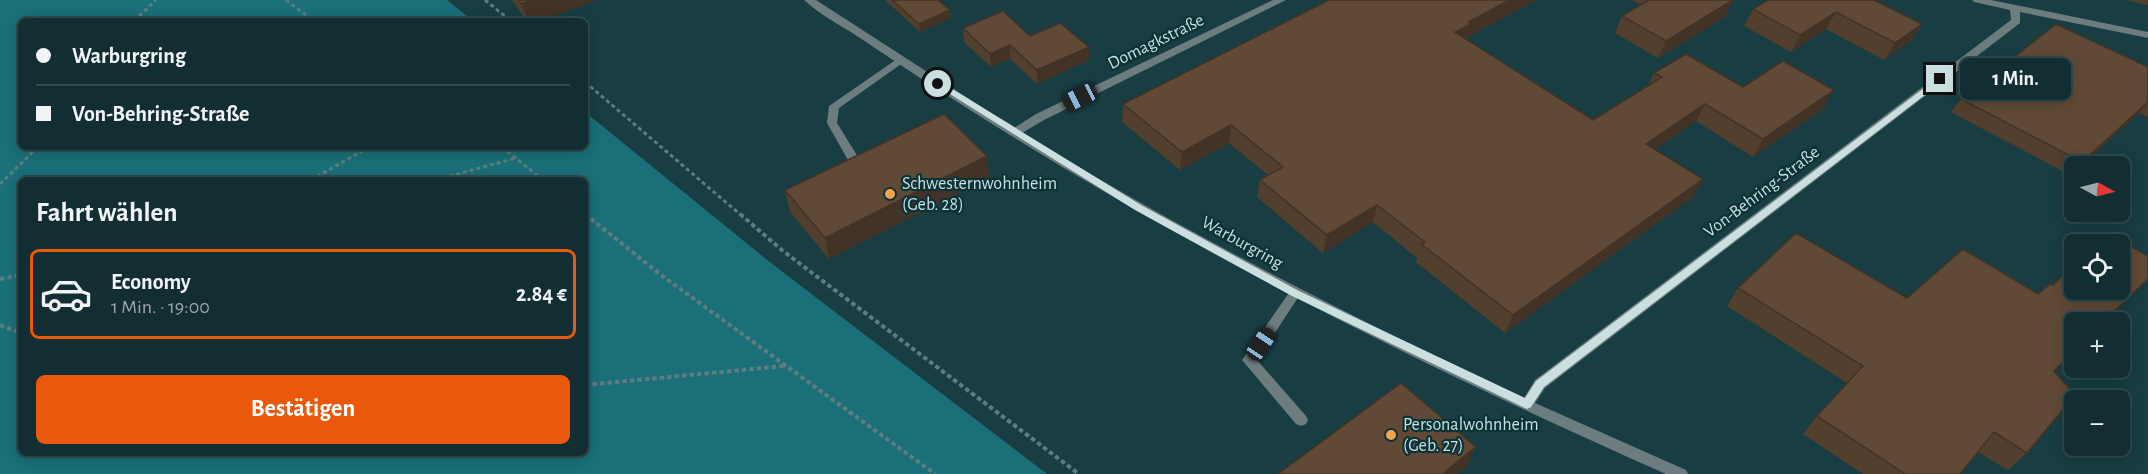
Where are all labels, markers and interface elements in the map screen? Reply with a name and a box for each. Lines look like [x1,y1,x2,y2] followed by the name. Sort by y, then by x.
[1105,11,1207,73] street label: Domagkstraße
[72,45,186,67] text: Warburgring
[1961,58,2072,100] callout: 1 Min.
[1926,65,1953,92] route end
[1992,69,2039,89] text: 1 Min.
[924,70,951,97] route start
[1060,81,1100,113] car
[72,103,249,125] text: Von-Behring-Straße
[1701,143,1823,241] street label: Von-Behring-Straße
[2064,156,2130,222] north arrow
[2064,156,2130,456] map controls
[902,175,1057,214] place label: Schwesternwohnheim (Geb. 28)
[883,187,897,201] marker: Schwesternwohnheim (Geb. 28)
[36,199,178,226] text: Fahrt wählen
[1198,213,1286,273] street label: Warburgring
[2064,234,2130,300] button: locate
[39,267,93,321] icon: car
[111,271,191,293] text: Economy
[516,283,567,305] text: 2.84 €
[111,297,210,317] text: 1 Min. · 19:00
[2064,312,2130,378] button: +
[1243,324,1279,364] car
[36,375,570,444] button: Bestätigen
[2064,390,2130,456] button: −
[1403,416,1539,455] place label: Personalwohnheim (Geb. 27)
[1384,428,1398,442] marker: Personalwohnheim (Geb. 27)

